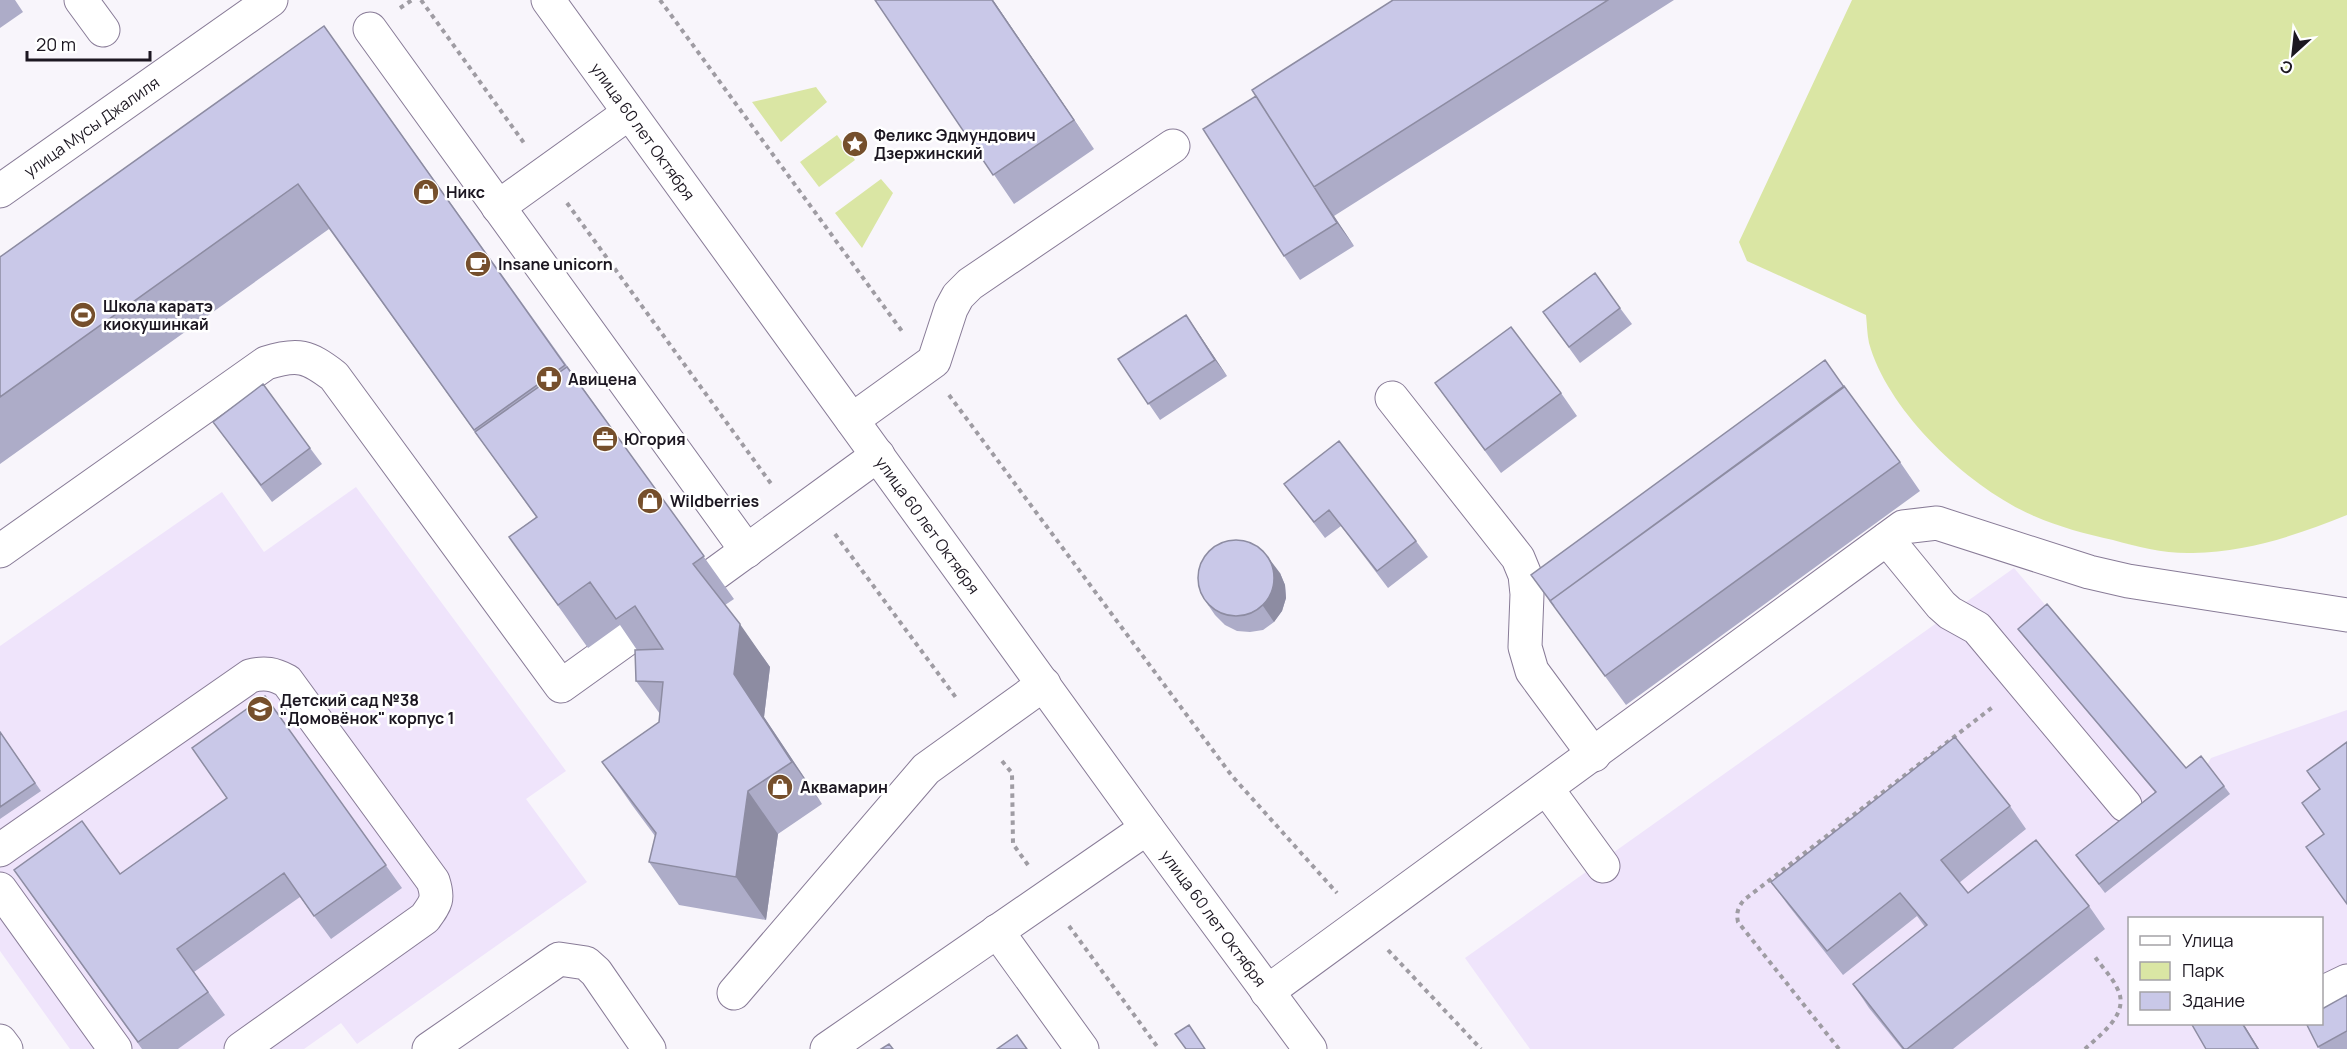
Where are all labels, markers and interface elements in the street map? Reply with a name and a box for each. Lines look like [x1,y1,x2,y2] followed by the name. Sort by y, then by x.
[27,24,150,62] scale bar
[2263,24,2323,84] north arrow
[36,32,76,56] text: 20 m
[2276,55,2296,80] text: С
[586,58,700,205] street label: улица 60 лет Октября
[20,71,164,182] street label: улица Мусы Джалиля
[874,124,1036,164] place label: Феликс Эдмундович Дзержинский
[840,129,870,159] place icon: Феликс Эдмундович Дзержинский
[411,177,441,207] shop icon: Никс
[446,181,485,203] place label: Никс
[463,249,493,279] cafe icon: Insane unicorn
[498,253,613,275] place label: Insane unicorn
[103,295,213,335] place label: Школа каратэ киокушинкай
[68,300,98,330] sports icon: Школа каратэ киокушинкай
[534,364,564,394] pharmacy icon: Авицена
[568,368,637,390] place label: Авицена
[590,424,620,454] office icon: Югория
[624,428,685,450] place label: Югория
[871,452,985,598] street label: улица 60 лет Октября
[635,486,665,516] shop icon: Wildberries
[670,490,760,512] place label: Wildberries
[280,689,455,729] place label: Детский сад №38 "Домовёнок" корпус 1
[245,694,275,724] school or university icon: Детский сад №38 "Домовёнок" корпус 1
[765,772,795,802] shop icon: Аквамарин
[800,776,888,798] place label: Аквамарин
[1156,845,1271,991] street label: улица 60 лет Октября
[2128,917,2323,1025] legend
[2182,928,2234,952] text: Улица
[2182,958,2225,982] text: Парк
[2182,988,2245,1012] text: Здание

